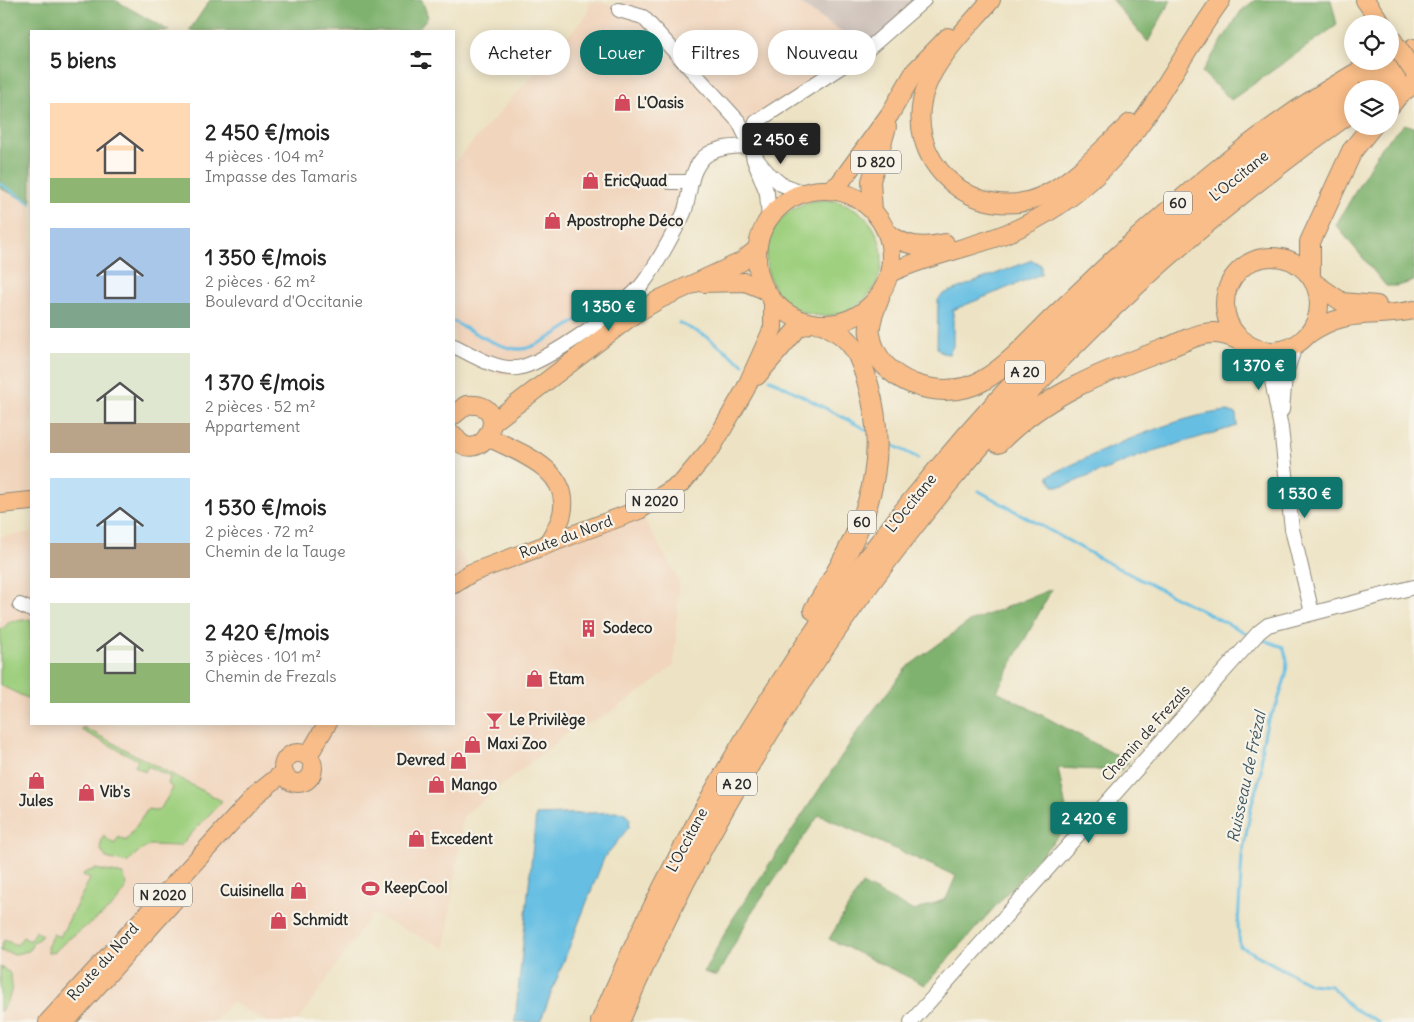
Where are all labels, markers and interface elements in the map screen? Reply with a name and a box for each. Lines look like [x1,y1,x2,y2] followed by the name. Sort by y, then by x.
[1344,15,1399,135] map controls
[1344,15,1399,70] button: locate
[470,30,570,75] chip: Acheter
[580,30,663,75] chip: Louer
[673,30,758,75] chip: Filtres
[768,30,876,75] chip: Nouveau
[407,46,435,74] icon: filters
[50,47,116,74] text: 5 biens
[1344,80,1399,135] button: layers
[613,93,633,113] shop icon: L'Oasis
[637,93,684,112] place label: L'Oasis
[205,119,330,146] text: 2 450 €/mois
[735,122,827,165] pin: 2 450 €
[90,123,150,183] icon: home
[753,129,809,149] text: 2 450 €
[205,146,324,166] text: 4 pièces · 104 m²
[1205,146,1272,205] street label: L'Occitane
[851,150,901,173] road number: D 820
[205,166,357,186] text: Impasse des Tamaris
[580,171,600,191] shop icon: EricQuad
[604,171,667,190] place label: EricQuad
[1164,192,1192,214] road number: 60
[543,211,563,231] shop icon: Apostrophe Déco
[567,211,684,231] place label: Apostrophe Déco
[205,244,327,271] text: 1 350 €/mois
[90,248,150,308] icon: home
[205,271,316,291] text: 2 pièces · 62 m²
[563,290,655,332] pin: 1 350 €
[205,291,363,311] text: Boulevard d'Occitanie
[582,296,636,316] text: 1 350 €
[1213,348,1305,391] pin: 1 370 €
[1233,355,1285,375] text: 1 370 €
[1005,361,1045,384] road number: A 20
[205,369,325,396] text: 1 370 €/mois
[90,373,150,433] icon: home
[205,396,316,416] text: 2 pièces · 52 m²
[205,416,300,436] text: Appartement
[881,469,940,536] street label: L'Occitane
[1259,476,1351,519] pin: 1 530 €
[1278,483,1332,503] text: 1 530 €
[626,490,684,512] road number: N 2020
[205,494,327,521] text: 1 530 €/mois
[90,498,150,558] icon: home
[517,511,615,562] street label: Route du Nord
[848,511,876,534] road number: 60
[205,521,314,541] text: 2 pièces · 72 m²
[205,541,346,561] text: Chemin de la Tauge
[579,618,599,638] building icon: Sodeco
[603,618,653,637] place label: Sodeco
[205,619,329,646] text: 2 420 €/mois
[90,623,150,683] icon: home
[205,646,321,666] text: 3 pièces · 101 m²
[205,666,336,686] text: Chemin de Frezals
[525,669,545,689] shop icon: Etam
[549,669,584,688] place label: Etam
[1097,680,1194,785] street label: Chemin de Frezals
[1222,707,1270,844] water label: Ruisseau de Frézal
[485,710,505,730] bar icon: Le Privilège
[509,710,585,730] place label: Le Privilège
[463,734,483,754] shop icon: Maxi Zoo
[487,734,548,753] place label: Maxi Zoo
[396,750,445,769] place label: Devred
[449,750,469,770] shop icon: Devred
[26,770,46,790] shop icon: Jules
[717,772,757,796] road number: A 20
[427,775,447,795] shop icon: Mango
[451,775,498,795] place label: Mango
[76,782,96,802] shop icon: Vib's
[100,782,130,801] place label: Vib's
[19,791,53,810] place label: Jules
[1043,802,1135,844] pin: 2 420 €
[662,804,711,875] street label: L'Occitane
[1061,808,1117,828] text: 2 420 €
[407,829,427,849] shop icon: Excedent
[431,829,494,848] place label: Excedent
[360,878,380,898] sports icon: KeepCool
[384,878,448,898] place label: KeepCool
[220,881,284,900] place label: Cuisinella
[288,881,308,901] shop icon: Cuisinella
[134,884,192,906] road number: N 2020
[269,910,289,930] shop icon: Schmidt
[293,910,349,929] place label: Schmidt
[63,919,143,1004] street label: Route du Nord

